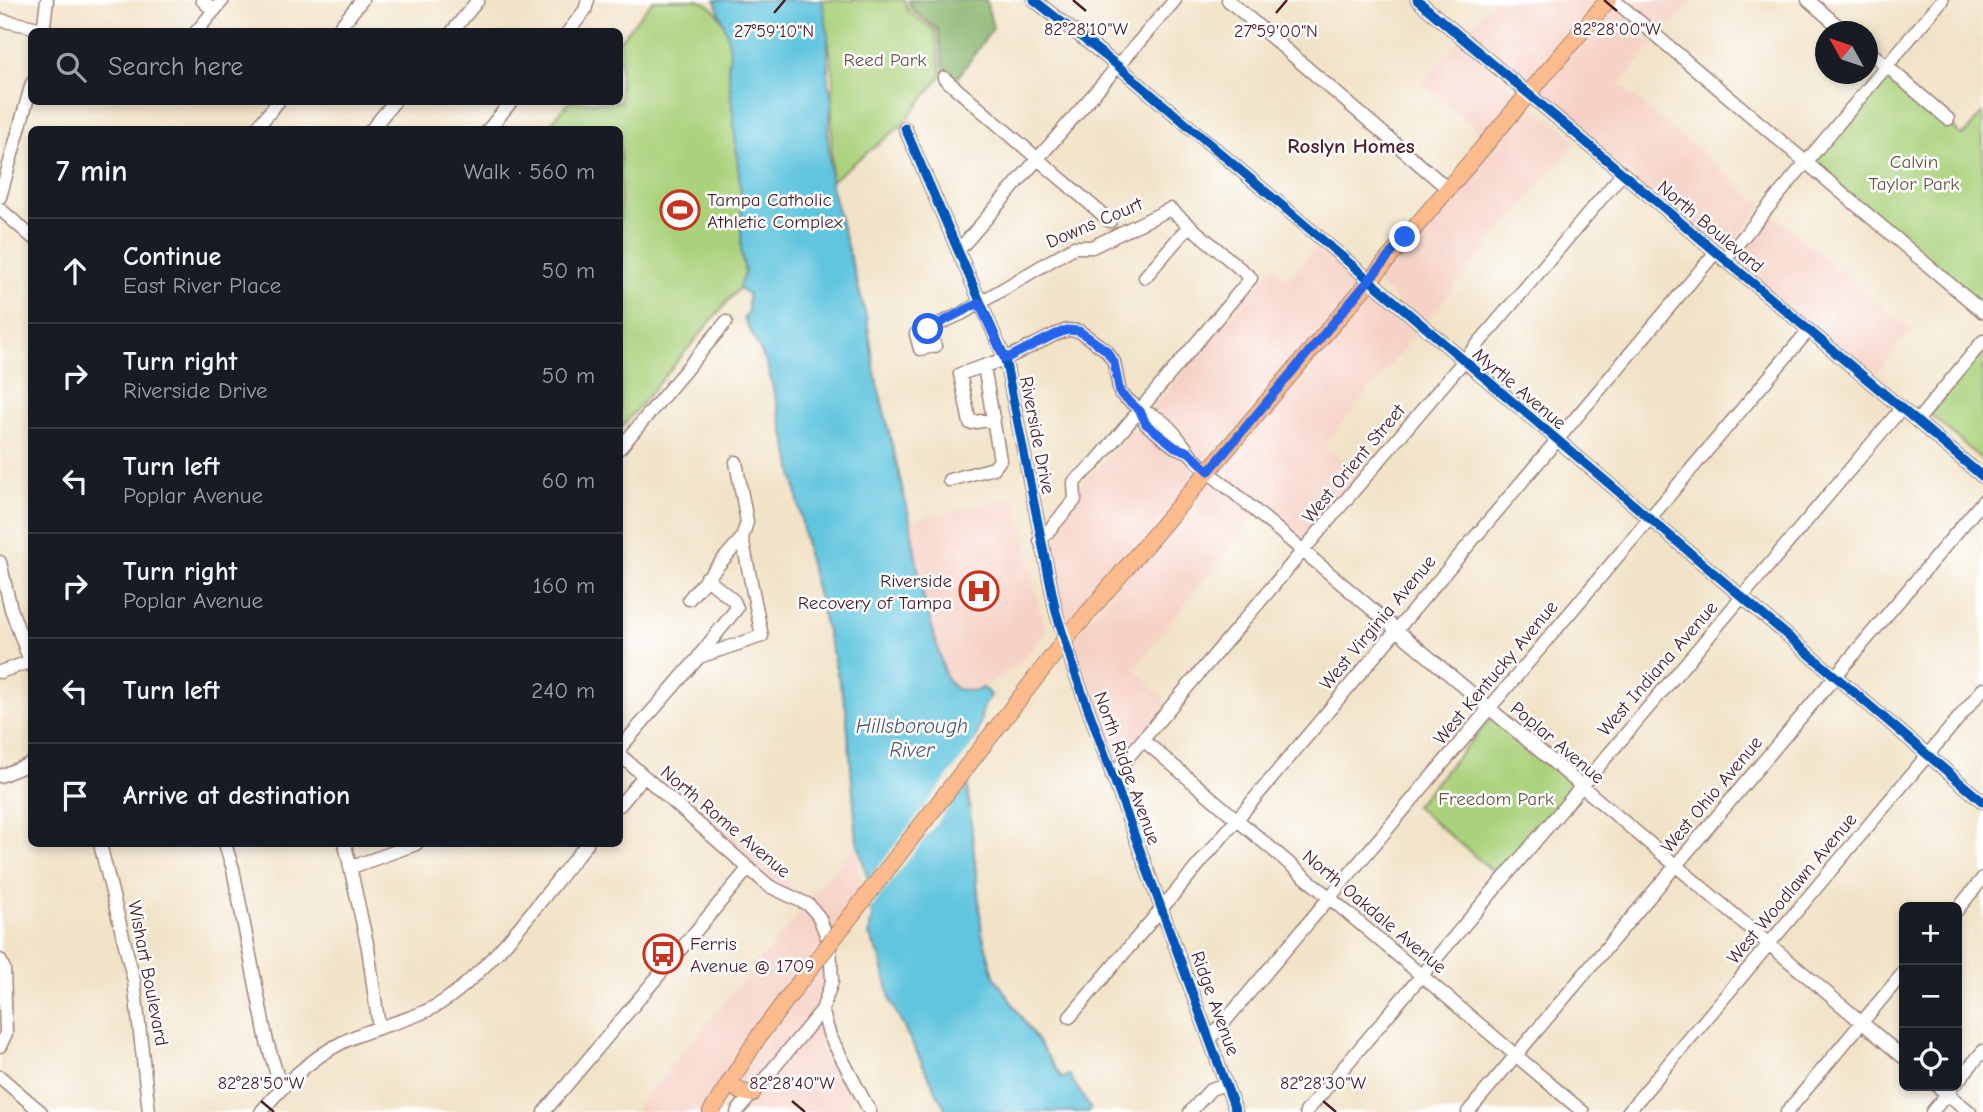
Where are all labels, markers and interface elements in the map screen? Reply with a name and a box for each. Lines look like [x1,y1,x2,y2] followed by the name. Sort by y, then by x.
[1044,19,1128,40] text: 82°28'10"W
[1573,19,1661,40] text: 82°28'00"W
[734,21,814,42] text: 27°59'10"N
[1234,21,1318,42] text: 27°59'00"N
[1815,21,1878,84] north arrow
[28,28,623,105] search box
[52,48,90,86] icon: search
[844,49,927,71] park label: Reed Park
[108,52,243,82] text: Search here
[1287,134,1415,158] district label: Roslyn Homes
[1869,151,1960,195] park label: Calvin Taylor Park
[56,154,128,189] text: 7 min
[464,158,595,185] text: Walk · 560 m
[1653,176,1768,278] street label: North Boulevard
[659,189,701,231] sports icon: Tampa Catholic Athletic Complex
[707,189,844,233] place label: Tampa Catholic Athletic Complex
[1043,193,1146,253] street label: Downs Court
[1389,221,1420,252] route end
[123,242,221,272] text: Continue
[56,252,94,290] icon: ahead
[542,257,595,284] text: 50 m
[123,272,281,299] text: East River Place
[912,313,943,344] route start
[1468,343,1571,434] street label: Myrtle Avenue
[123,347,237,377] text: Turn right
[56,357,94,395] icon: right
[542,362,595,389] text: 50 m
[1015,375,1059,496] street label: Riverside Drive
[123,377,267,404] text: Riverside Drive
[1298,400,1410,527] street label: West Orient Street
[123,452,220,482] text: Turn left
[56,462,94,500] icon: left
[542,467,595,494] text: 60 m
[123,482,263,509] text: Poplar Avenue
[1315,551,1441,694] street label: West Virginia Avenue
[123,557,237,587] text: Turn right
[56,567,94,605] icon: right
[798,570,952,614] place label: Riverside Recovery of Tampa
[958,570,1000,612] hospital icon: Riverside Recovery of Tampa
[533,572,595,599] text: 160 m
[123,587,263,614] text: Poplar Avenue
[1429,596,1562,749] street label: West Kentucky Avenue
[1593,597,1722,740] street label: West Indiana Avenue
[56,672,94,710] icon: left
[123,676,220,706] text: Turn left
[531,677,595,704] text: 240 m
[1089,689,1165,848] street label: North Ridge Avenue
[1506,697,1609,788] street label: Poplar Avenue
[856,714,968,762] water label: Hillsborough River
[1657,732,1767,857] street label: West Ohio Avenue
[656,761,795,882] street label: North Rome Avenue
[56,777,94,815] icon: arrive
[123,781,350,811] text: Arrive at destination
[1438,788,1555,810] park label: Freedom Park
[1722,809,1861,969] street label: West Woodlawn Avenue
[1298,845,1451,978] street label: North Oakdale Avenue
[123,899,173,1048] street label: Wishart Boulevard
[1899,902,1962,1091] map controls
[1899,902,1962,965] button: +
[642,933,684,975] bus stop icon: Ferris Avenue @ 1709
[690,933,815,977] place label: Ferris Avenue @ 1709
[1186,948,1244,1059] street label: Ridge Avenue
[1899,965,1962,1028] button: −
[1899,1028,1962,1091] button: locate
[218,1073,305,1094] text: 82°28'50"W
[749,1073,835,1094] text: 82°28'40"W
[1280,1073,1366,1094] text: 82°28'30"W

